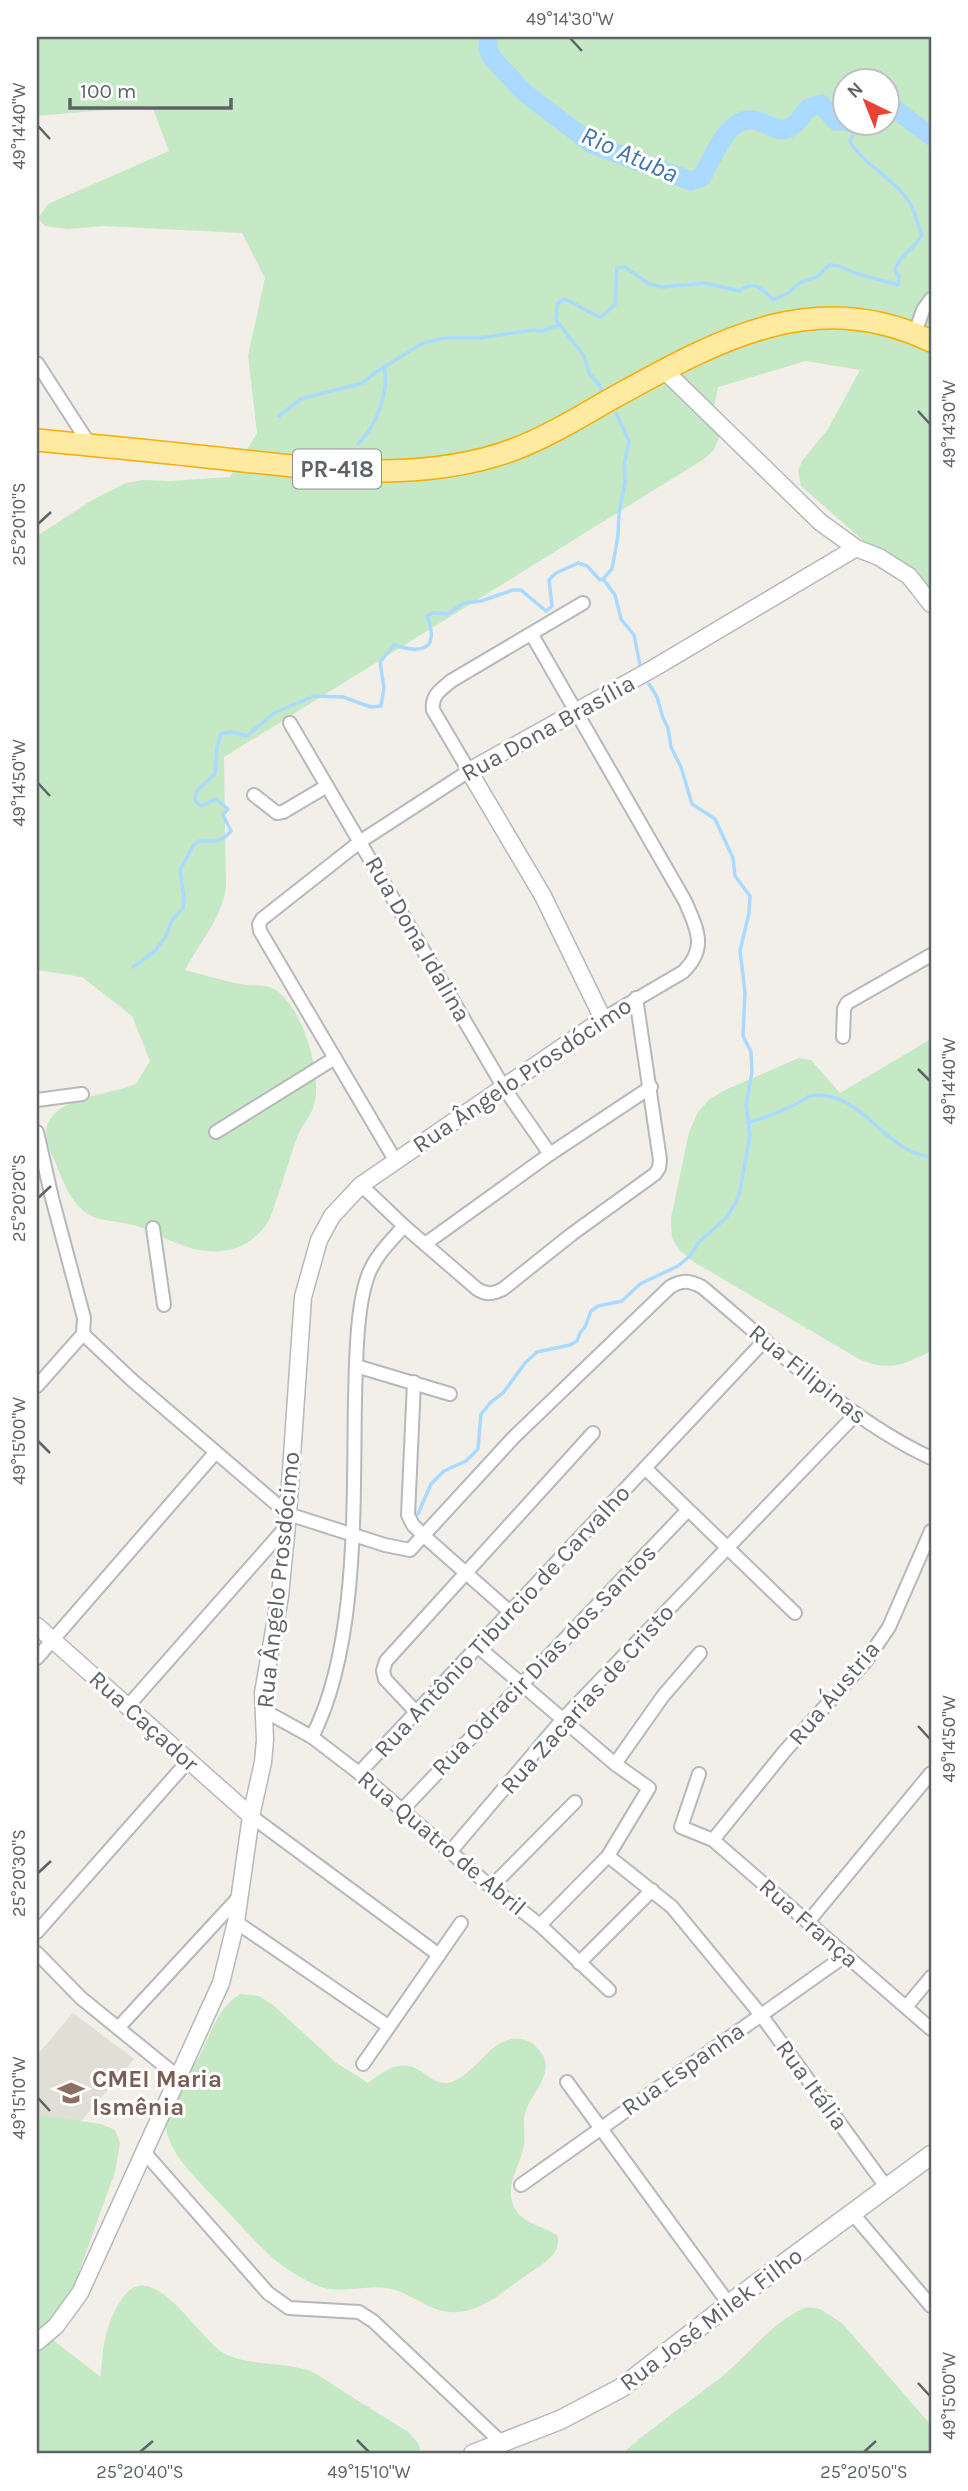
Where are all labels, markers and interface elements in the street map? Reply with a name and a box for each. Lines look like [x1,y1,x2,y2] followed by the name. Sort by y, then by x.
[526,8,614,30] text: 49°14'30"W
[70,66,231,110] scale bar
[832,66,902,136] north arrow
[843,78,868,103] text: N
[80,79,137,103] text: 100 m
[8,82,30,170] text: 49°14'40"W
[577,119,683,190] water label: Rio Atuba
[938,380,960,468] text: 49°14'30"W
[293,449,381,489] road number: PR-418
[8,482,30,566] text: 25°20'10"S
[456,669,640,787] street label: Rua Dona Brasília
[8,739,30,827] text: 49°14'50"W
[359,851,477,1027] street label: Rua Dona Idalina
[407,991,637,1159] street label: Rua Ângelo Prosdócimo
[938,1037,960,1125] text: 49°14'40"W
[8,1154,30,1242] text: 25°20'20"S
[744,1318,872,1430] street label: Rua Filipinas
[8,1397,30,1485] text: 49°15'00"W
[251,1450,305,1710] street label: Rua Ângelo Prosdócimo
[368,1479,636,1763] street label: Rua Antônio Tiburcio de Carvalho
[426,1538,662,1782] street label: Rua Odracir Dias dos Santos
[494,1598,680,1800] street label: Rua Zacarias de Cristo
[782,1635,886,1751] street label: Rua Áustria
[83,1665,205,1778] street label: Rua Caçador
[938,1695,960,1783] text: 49°14'50"W
[352,1765,532,1921] street label: Rua Quatro de Abril
[8,1829,30,1917] text: 25°20'30"S
[754,1872,864,1974] street label: Rua França
[616,2016,750,2122] street label: Rua Espanha
[770,2035,854,2135] street label: Rua Itália
[8,2056,30,2140] text: 49°15'10"W
[92,2065,222,2121] place label: CMEI Maria Ismênia
[56,2078,86,2108] school or university icon: CMEI Maria Ismênia
[614,2241,808,2397] street label: Rua José Milek Filho
[938,2352,960,2440] text: 49°15'00"W
[96,2461,184,2483] text: 25°20'40"S
[327,2461,411,2483] text: 49°15'10"W
[820,2461,908,2483] text: 25°20'50"S

